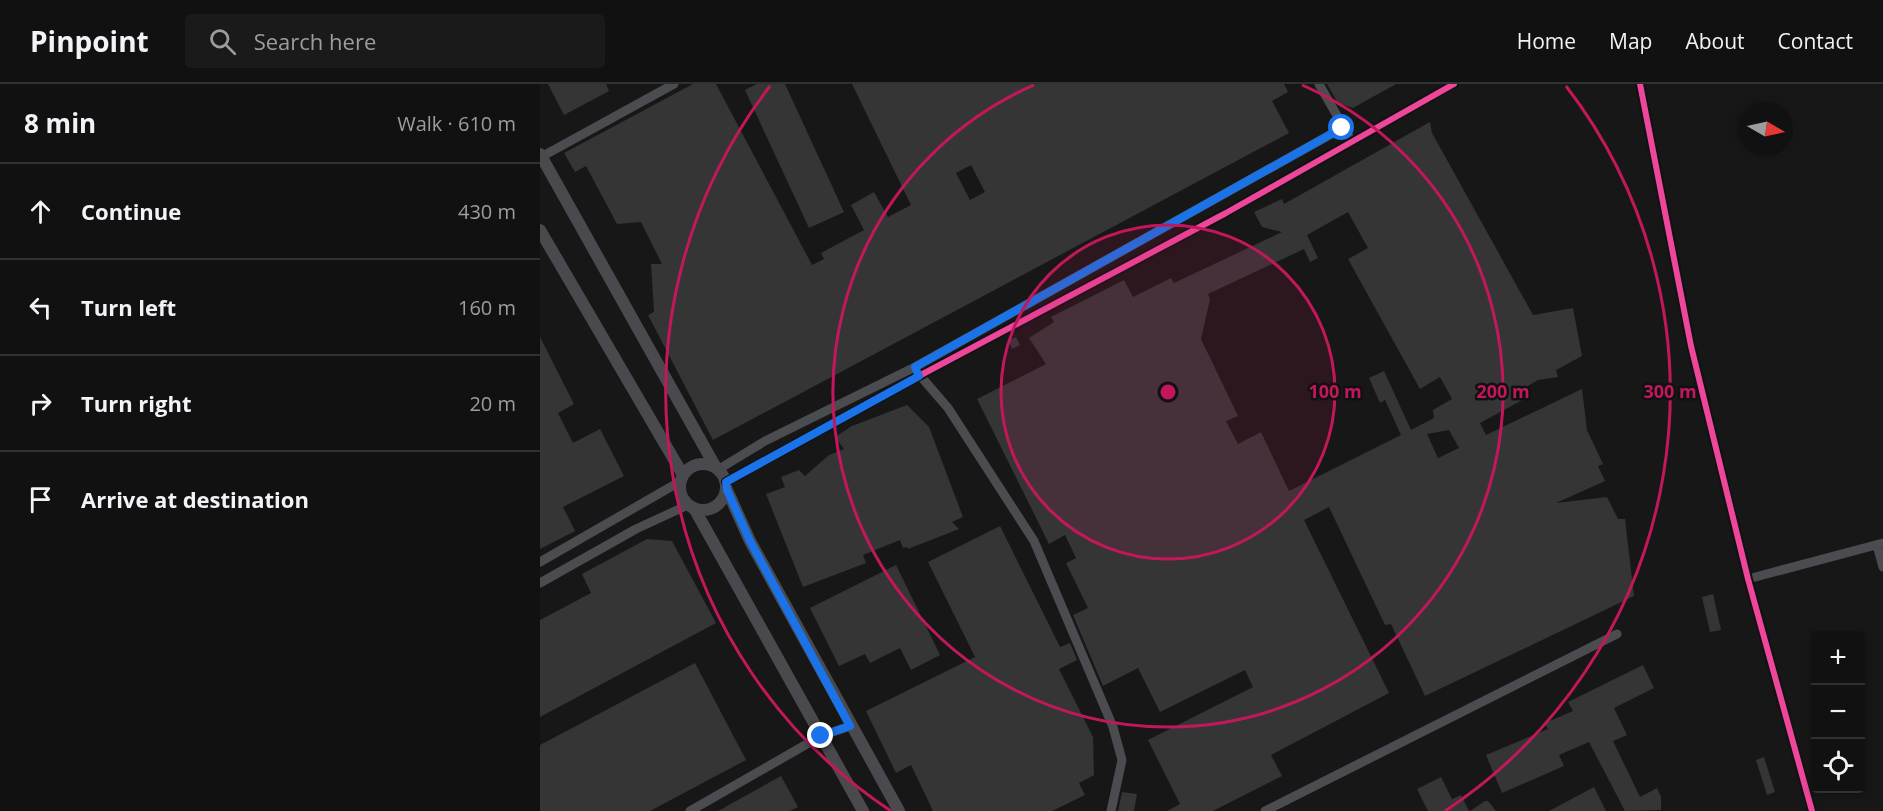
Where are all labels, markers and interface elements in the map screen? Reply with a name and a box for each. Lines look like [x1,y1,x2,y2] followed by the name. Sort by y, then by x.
[185,14,605,68] search box
[30,22,149,60] text: Pinpoint
[206,25,239,58] icon: search
[254,26,376,56] text: Search here
[1517,27,1576,55] text: Home
[1609,27,1652,55] text: Map
[1685,27,1745,55] text: About
[1778,27,1853,55] text: Contact
[1739,102,1793,156] north arrow
[24,105,96,141] text: 8 min
[397,110,516,137] text: Walk · 610 m
[1328,114,1354,140] route start
[24,195,57,228] icon: ahead
[81,196,181,226] text: Continue
[458,198,516,225] text: 430 m
[24,291,57,324] icon: left
[81,292,176,322] text: Turn left
[458,294,516,321] text: 160 m
[1308,379,1362,403] text: 100 m
[1476,379,1530,403] text: 200 m
[1643,379,1697,403] text: 300 m
[1158,382,1178,402] centre of rings
[24,387,57,420] icon: right
[81,388,192,418] text: Turn right
[469,390,516,417] text: 20 m
[24,483,57,516] icon: arrive
[81,484,309,514] text: Arrive at destination
[1811,631,1865,793] map controls
[1811,631,1865,685] button: +
[1811,685,1865,739] button: −
[807,722,833,748] route end
[1811,739,1865,793] button: locate

